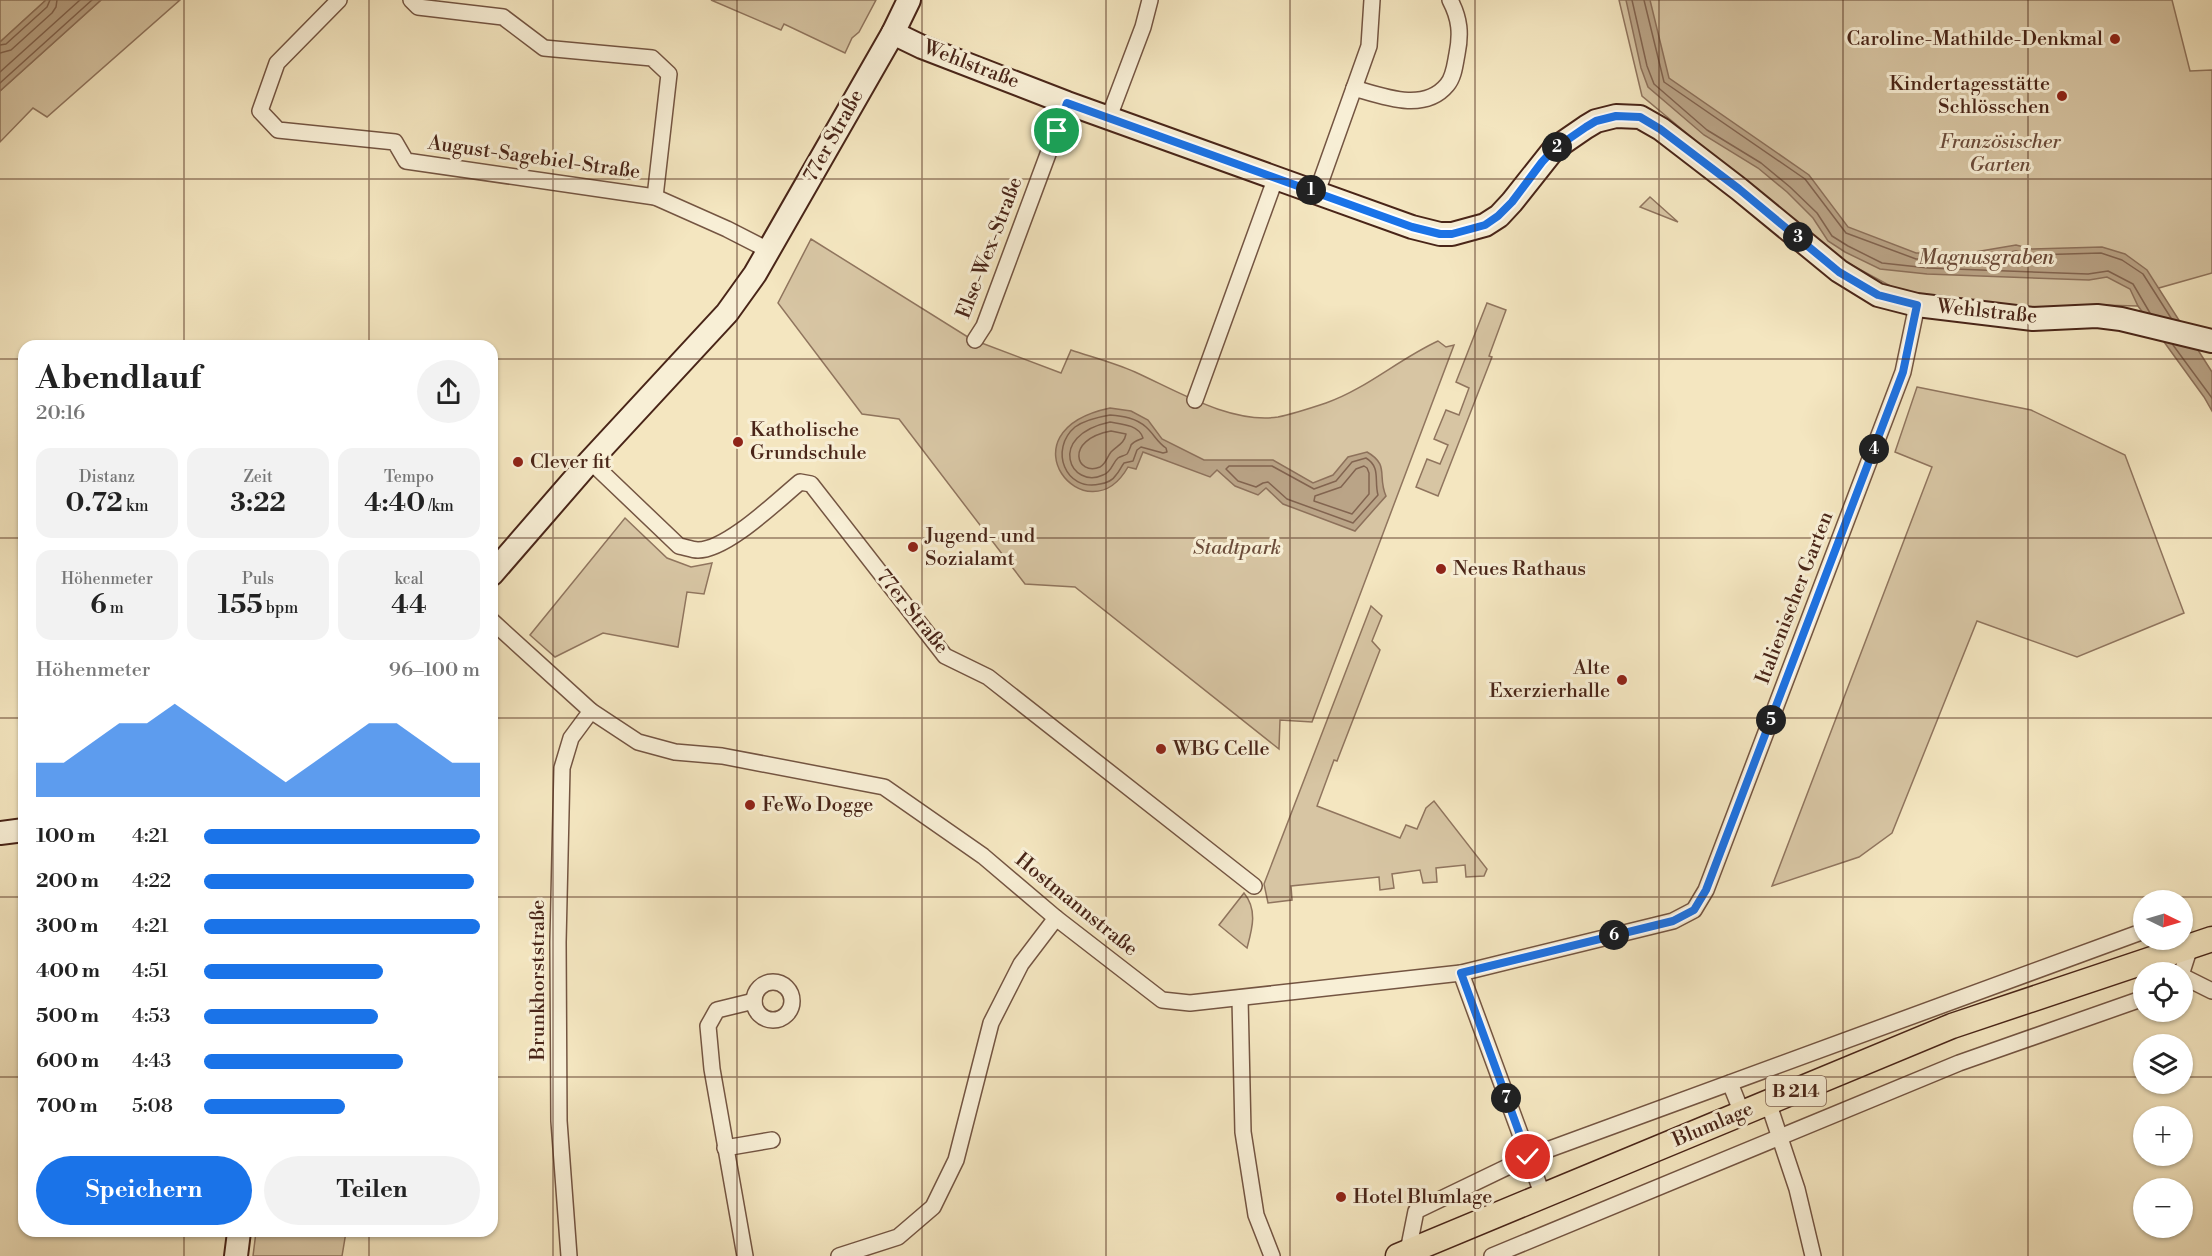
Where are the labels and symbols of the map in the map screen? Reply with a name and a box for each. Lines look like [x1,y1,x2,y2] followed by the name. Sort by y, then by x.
[1847,27,2103,52] place label: Caroline-Mathilde-Denkmal
[2108,32,2122,46] marker: Caroline-Mathilde-Denkmal
[919,35,1023,95] street label: Wehlstraße
[1889,72,2050,120] place label: Kindertagesstätte Schlösschen
[798,86,870,186] street label: 77er Straße
[2055,89,2069,103] marker: Kindertagesstätte Schlösschen
[1031,105,1082,156] pin
[1939,130,2061,178] park label: Französischer Garten
[425,131,642,185] street label: August-Sagebiel-Straße
[1542,132,1572,162] pin: 2
[952,174,1028,322] street label: Else-Wex-Straße
[1296,175,1326,205] pin: 1
[1783,222,1813,252] pin: 3
[1918,245,2054,271] water label: Magnusgraben
[1935,294,2038,330] street label: Wehlstraße
[750,418,867,466] place label: Katholische Grundschule
[1859,434,1889,464] pin: 4
[731,435,745,449] marker: Katholische Grundschule
[530,450,611,475] place label: Clever fit
[511,455,525,469] marker: Clever fit
[1751,508,1839,688] street label: Italienischer Garten
[924,524,1036,572] place label: Jugend- und Sozialamt
[1193,536,1281,561] park label: Stadtpark
[906,540,920,554] marker: Jugend- und Sozialamt
[1453,557,1586,582] place label: Neues Rathaus
[1434,562,1448,576] marker: Neues Rathaus
[870,565,954,659] street label: 77er Straße
[1489,656,1610,704] place label: Alte Exerzierhalle
[1615,673,1629,687] marker: Alte Exerzierhalle
[1756,705,1786,735] pin: 5
[1172,737,1270,762] place label: WBG Celle
[1154,742,1168,756] marker: WBG Celle
[762,793,873,818] place label: FeWo Dogge
[743,798,757,812] marker: FeWo Dogge
[1010,848,1142,962] street label: Hostmannstraße
[2133,890,2193,950] north arrow
[526,900,551,1061] street label: Brunkhorststraße
[1599,920,1629,950] pin: 6
[1766,1076,1826,1106] road number: B 214
[1491,1083,1521,1113] pin: 7
[1668,1097,1757,1154] street label: Blumlage
[1502,1131,1553,1182] pin
[1353,1185,1492,1210] place label: Hotel Blumlage
[1334,1190,1348,1204] marker: Hotel Blumlage

